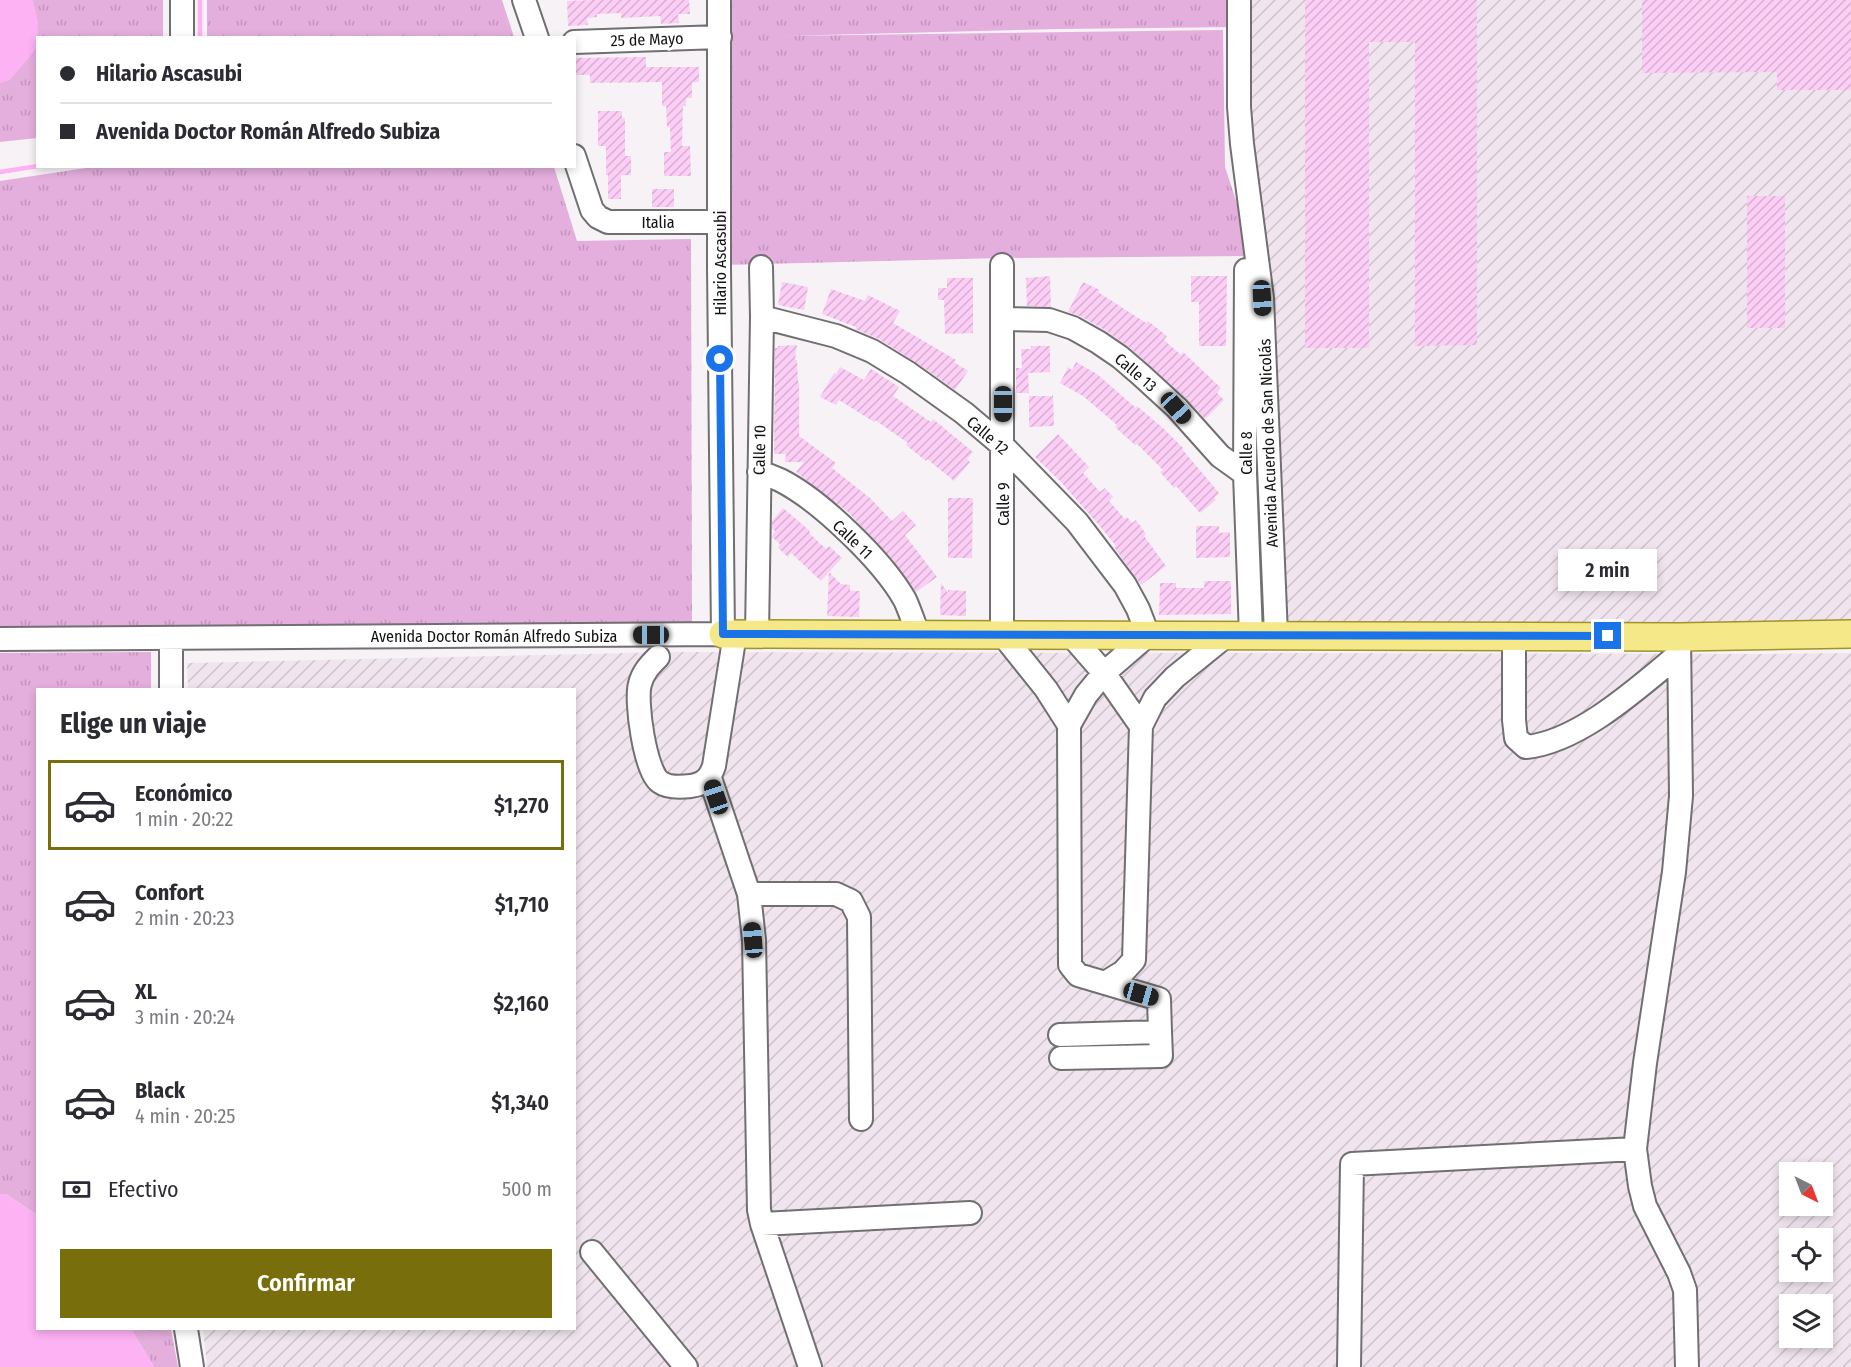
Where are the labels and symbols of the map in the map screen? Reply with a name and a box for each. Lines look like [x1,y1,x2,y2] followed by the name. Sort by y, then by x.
[610,29,684,50] street label: 25 de Mayo
[711,211,730,315] street label: Hilario Ascasubi
[641,213,675,232] street label: Italia
[1252,280,1272,316] car
[1255,338,1282,548] street label: Avenida Acuerdo de San Nicolás
[706,345,733,372] route start
[1111,349,1160,396] street label: Calle 13
[994,386,1012,422] car
[1157,389,1195,427] car
[963,412,1012,459] street label: Calle 12
[750,425,769,475] street label: Calle 10
[1237,431,1256,475] street label: Calle 8
[994,482,1013,526] street label: Calle 9
[829,516,876,563] street label: Calle 11
[1558,549,1658,591] callout: 2 min
[1594,622,1621,649] route end
[633,626,669,644] car
[371,627,618,646] street label: Avenida Doctor Román Alfredo Subiza
[702,777,730,817] car
[742,921,764,959] car
[1121,980,1161,1008] car
[1779,1162,1833,1216] north arrow

